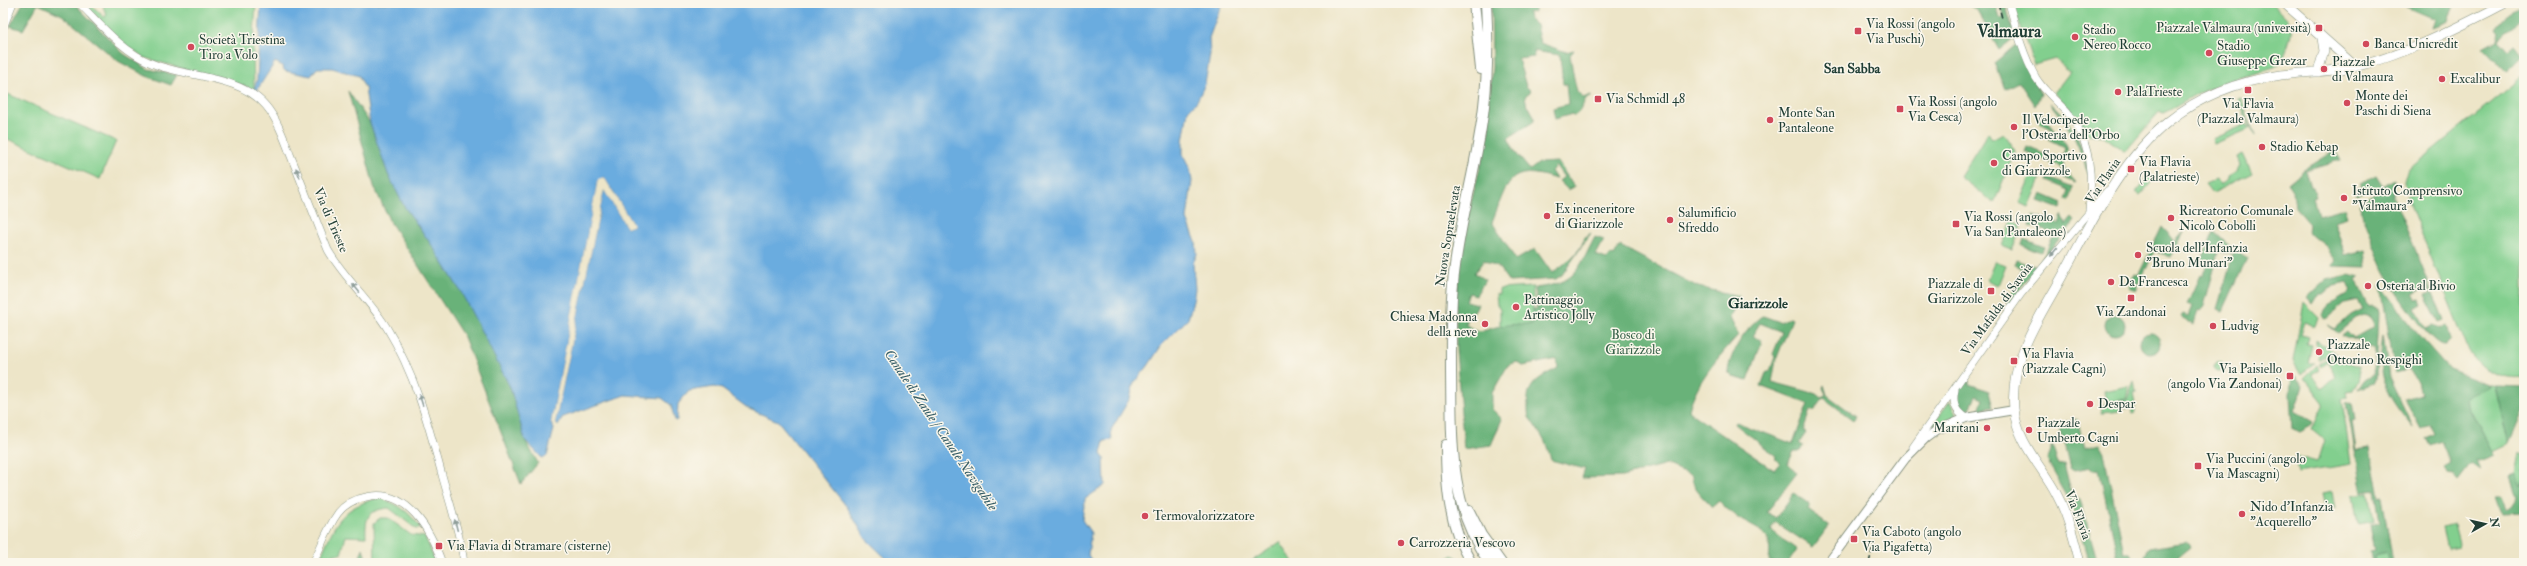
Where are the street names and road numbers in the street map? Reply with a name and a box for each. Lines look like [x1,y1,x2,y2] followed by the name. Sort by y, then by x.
[2082,155,2124,207] street label: Via Flavia
[1432,183,1465,288] street label: Nuova Sopraelevata
[310,185,352,256] street label: Via di Trieste
[1958,259,2037,359] street label: Via Mafalda di Savoia
[2061,488,2095,543] street label: Via Flavia

